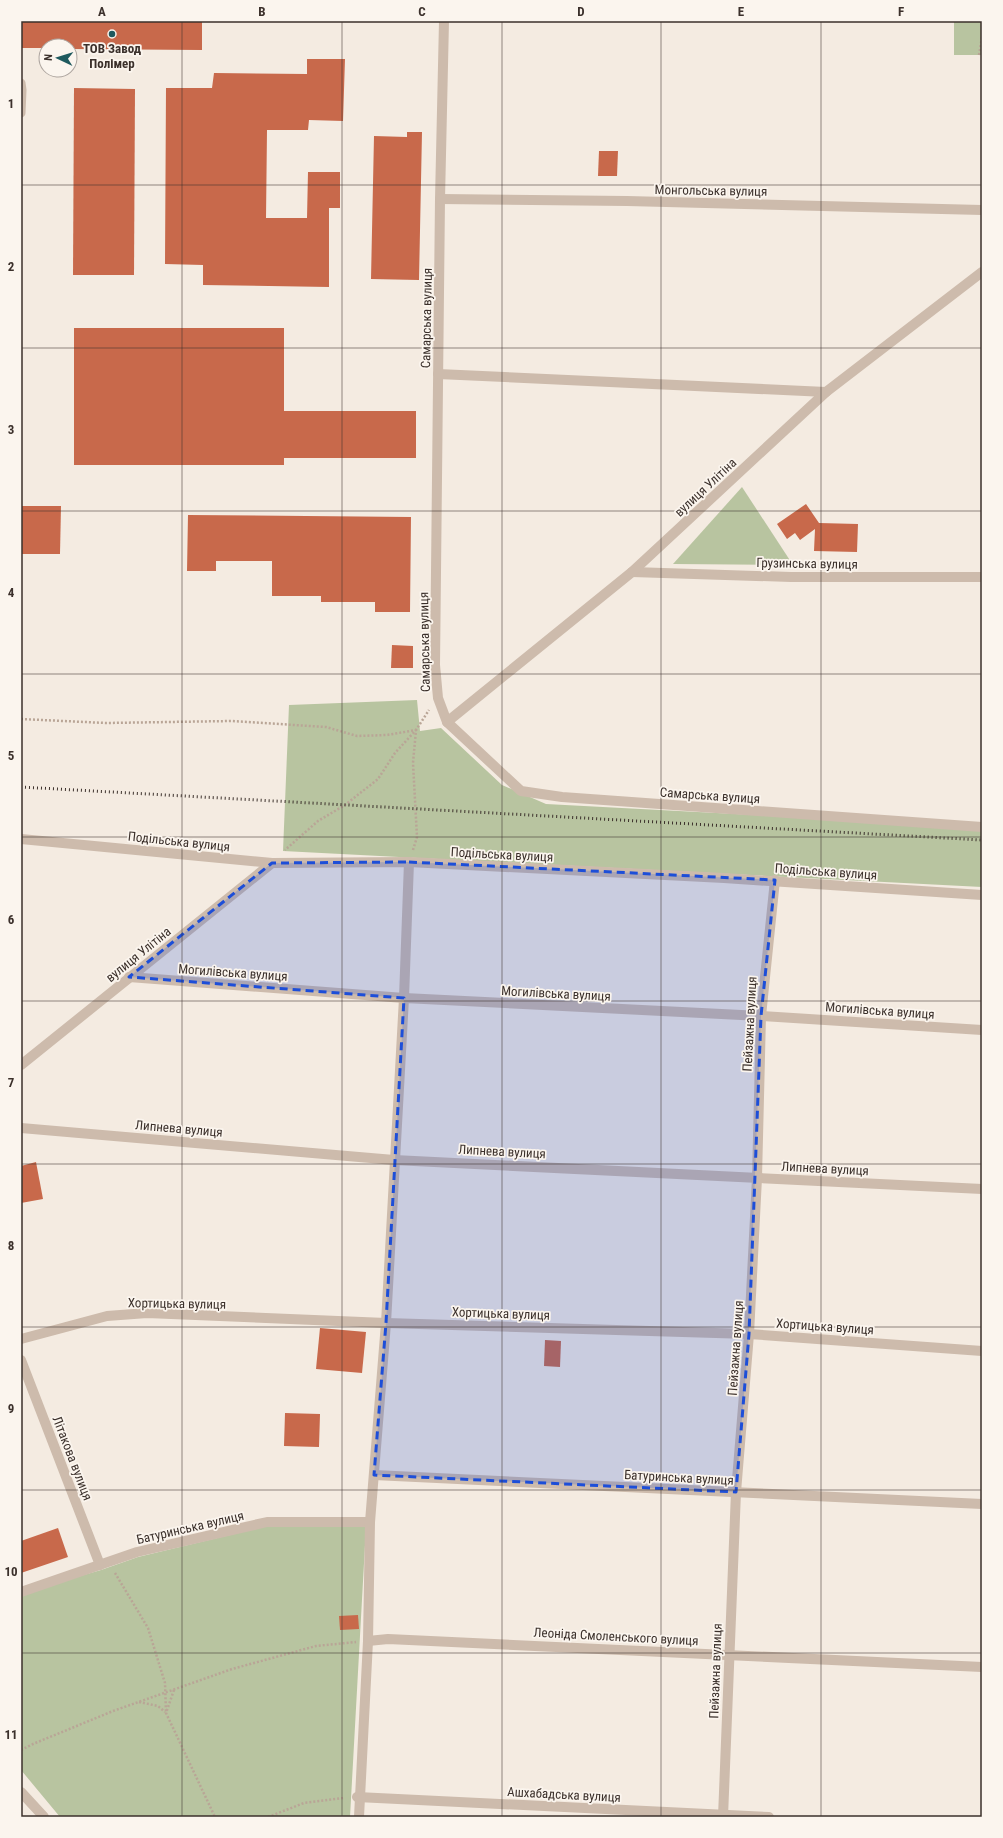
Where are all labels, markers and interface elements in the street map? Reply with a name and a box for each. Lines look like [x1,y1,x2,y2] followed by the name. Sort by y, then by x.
[98,4,106,19] text: A
[258,4,266,19] text: B
[418,4,426,19] text: C
[577,4,585,19] text: D
[738,4,745,19] text: E
[898,4,904,19] text: F
[107,29,117,39] marker: ТОВ Завод Полімер
[38,38,78,78] north arrow
[83,41,142,71] place label: ТОВ Завод Полімер
[42,53,55,61] text: N
[8,96,14,111] text: 1
[655,182,767,199] street label: Монгольська вулиця
[8,259,15,274] text: 2
[418,268,435,368] street label: Самарська вулиця
[8,422,14,437] text: 3
[671,455,739,520] street label: вулиця Улітіна
[756,555,858,572] street label: Грузинська вулиця
[8,585,15,600] text: 4
[416,592,433,692] street label: Самарська вулиця
[8,748,15,763] text: 5
[659,785,761,806] street label: Самарська вулиця
[127,829,231,854] street label: Подільська вулиця
[450,844,554,865] street label: Подільська вулиця
[774,860,878,883] street label: Подільська вулиця
[8,912,15,927] text: 6
[103,924,174,985] street label: вулиця Улітіна
[178,961,288,984] street label: Могилівська вулиця
[740,976,759,1072] street label: Пейзажна вулиця
[501,983,611,1004] street label: Могилівська вулиця
[825,999,935,1022] street label: Могилівська вулиця
[8,1075,15,1090] text: 7
[135,1117,223,1140] street label: Липнева вулиця
[458,1142,546,1161] street label: Липнева вулиця
[781,1159,869,1178] street label: Липнева вулиця
[8,1238,14,1253] text: 8
[128,1295,226,1312] street label: Хортицька вулиця
[725,1300,746,1396] street label: Пейзажна вулиця
[452,1304,550,1323] street label: Хортицька вулиця
[775,1316,874,1337] street label: Хортицька вулиця
[8,1401,14,1416] text: 9
[50,1414,95,1502] street label: Літакова вулиця
[624,1467,734,1488] street label: Батуринська вулиця
[135,1508,245,1547] street label: Батуринська вулиця
[4,1564,18,1579] text: 10
[706,1623,725,1719] street label: Пейзажна вулиця
[533,1625,699,1648] street label: Леоніда Смоленського вулиця
[4,1727,18,1742] text: 11
[507,1784,621,1805] street label: Ашхабадська вулиця

